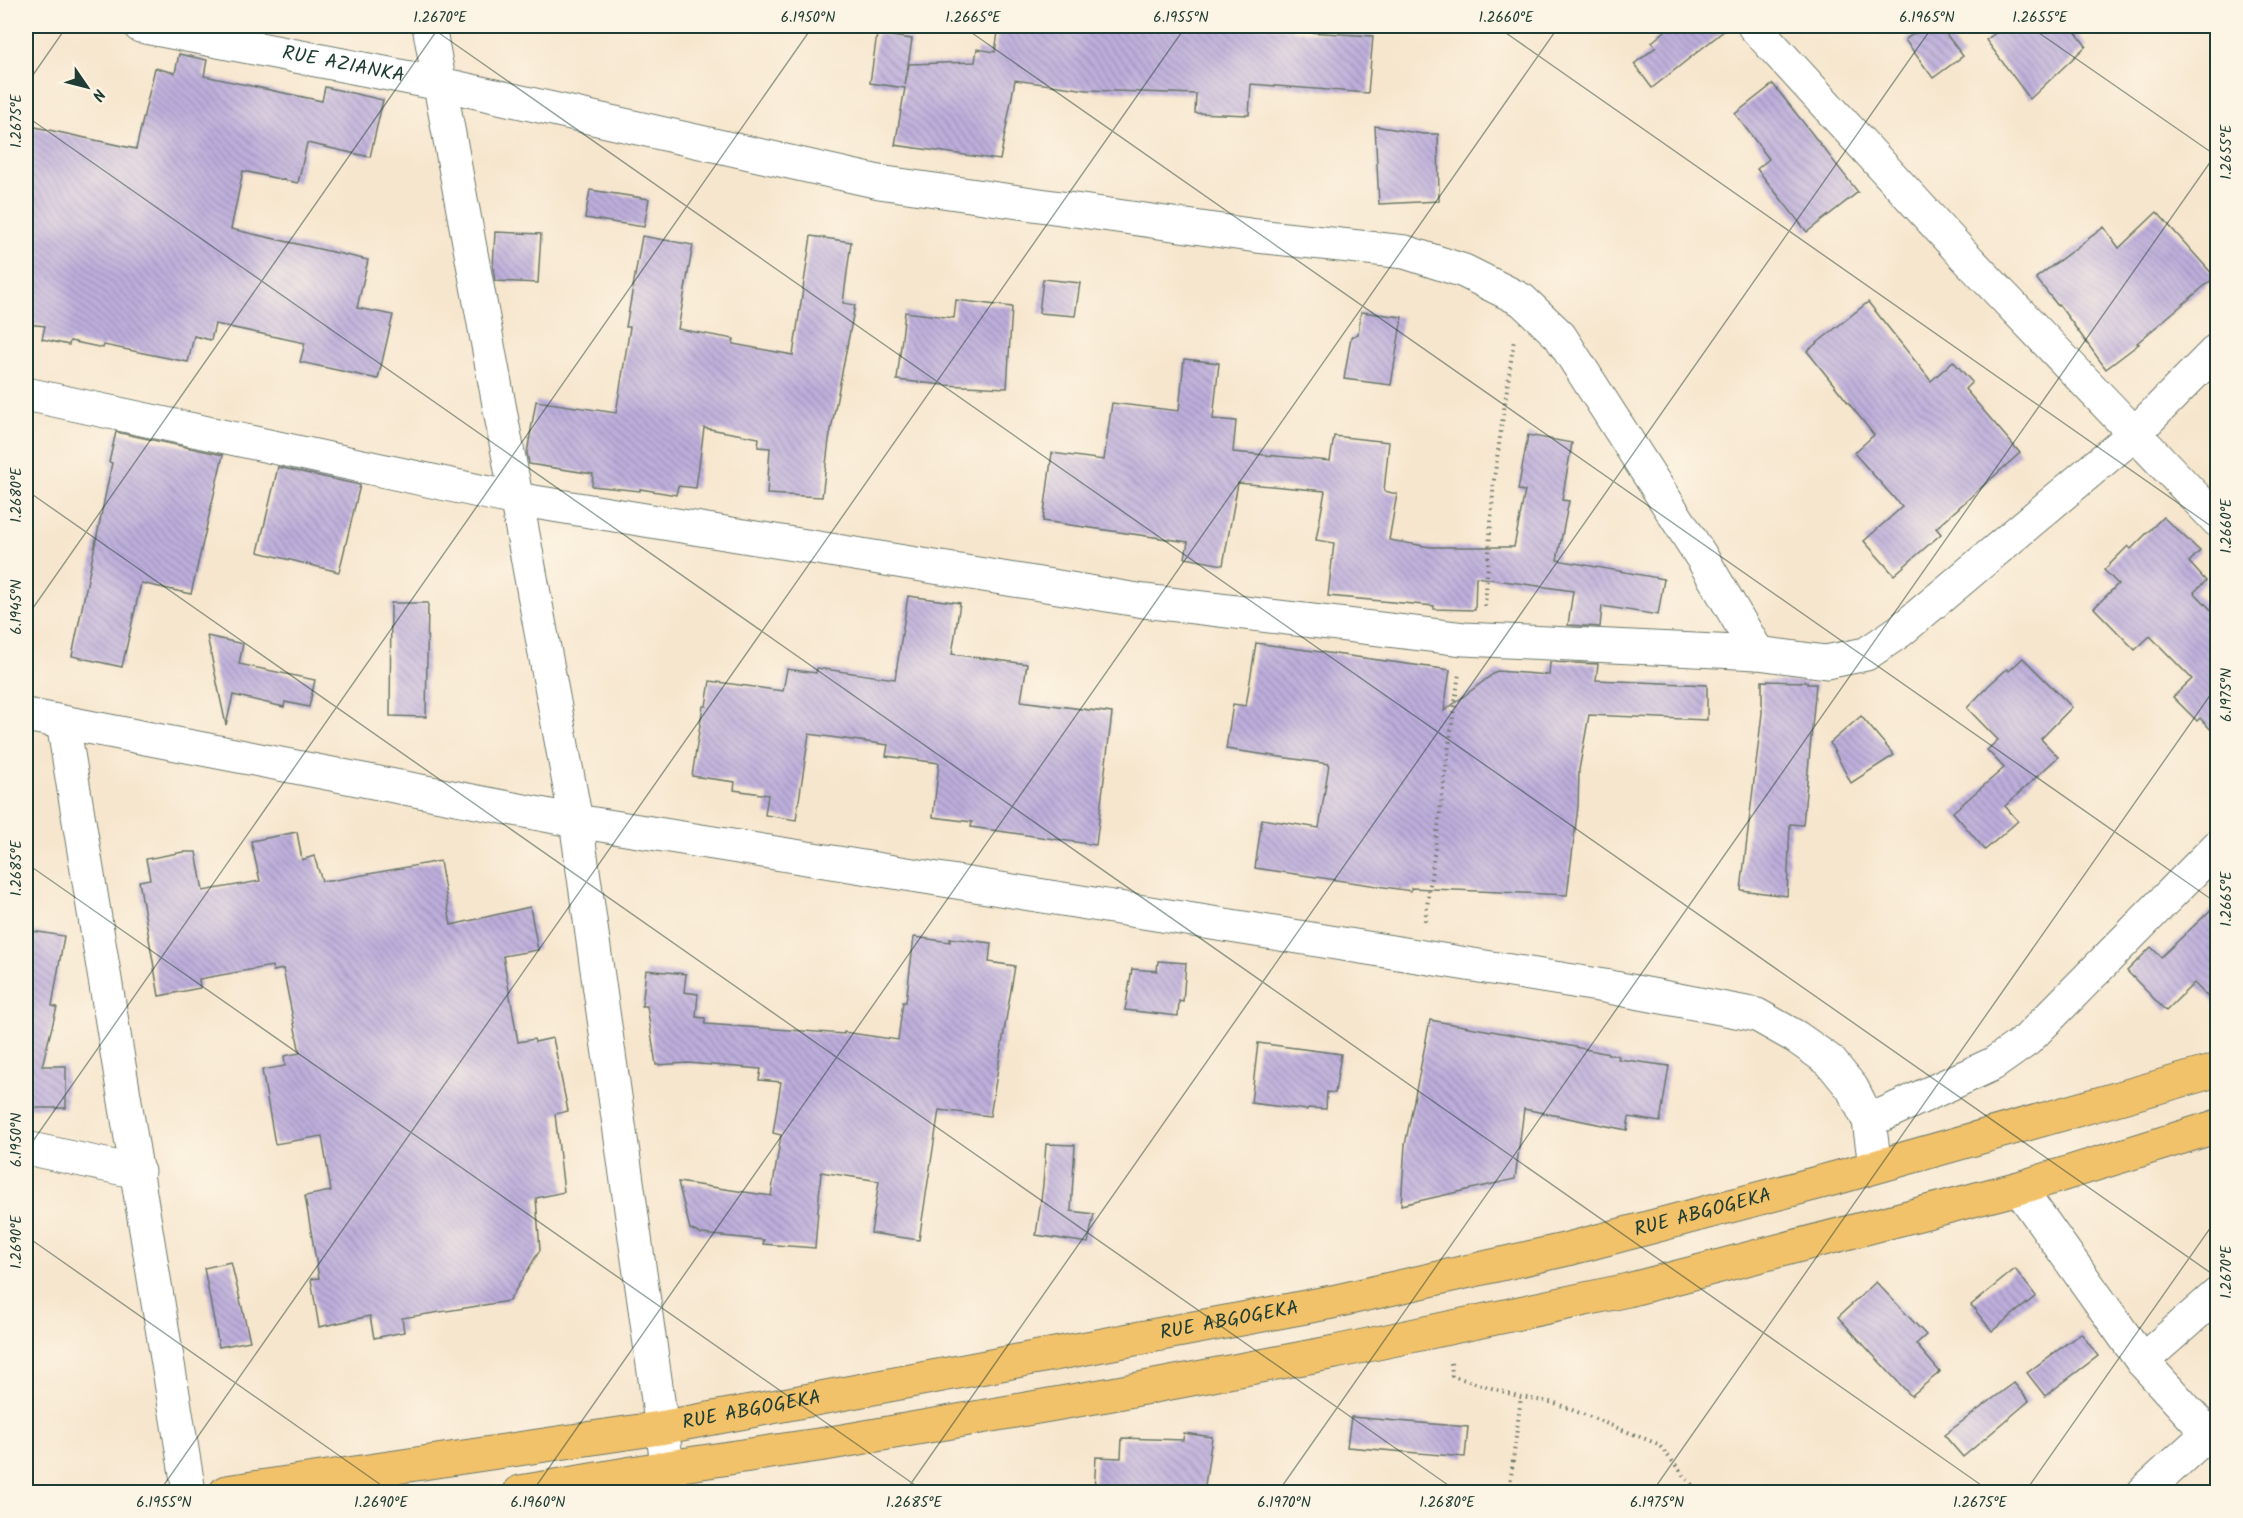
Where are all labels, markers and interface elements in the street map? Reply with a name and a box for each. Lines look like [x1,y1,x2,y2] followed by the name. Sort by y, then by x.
[413,6,468,30] text: 1.2670°E
[781,6,835,30] text: 6.1950°N
[945,6,1002,30] text: 1.2665°E
[1153,6,1209,30] text: 6.1955°N
[1478,6,1535,30] text: 1.2660°E
[1899,6,1955,30] text: 6.1965°N
[2012,6,2069,30] text: 1.2655°E
[279,38,407,93] street label: RUE AZIANKA
[57,57,117,117] north arrow
[85,83,111,106] text: N
[5,93,29,148] text: 1.2675°E
[2215,123,2239,180] text: 1.2655°E
[5,466,29,523] text: 1.2680°E
[2215,497,2239,554] text: 1.2660°E
[5,579,29,635] text: 6.1945°N
[2215,668,2239,722] text: 6.1975°N
[5,839,29,896] text: 1.2685°E
[2215,870,2239,927] text: 1.2665°E
[5,1113,29,1167] text: 6.1950°N
[1631,1180,1775,1247] street label: RUE ABGOGEKA
[5,1214,29,1269] text: 1.2690°E
[2215,1244,2239,1299] text: 1.2670°E
[1157,1293,1302,1350] street label: RUE ABGOGEKA
[680,1382,824,1439] street label: RUE ABGOGEKA
[136,1491,192,1515] text: 6.1955°N
[354,1491,409,1515] text: 1.2690°E
[510,1491,566,1515] text: 6.1960°N
[886,1491,943,1515] text: 1.2685°E
[1257,1491,1311,1515] text: 6.1970°N
[1419,1491,1476,1515] text: 1.2680°E
[1630,1491,1684,1515] text: 6.1975°N
[1953,1491,2008,1515] text: 1.2675°E

